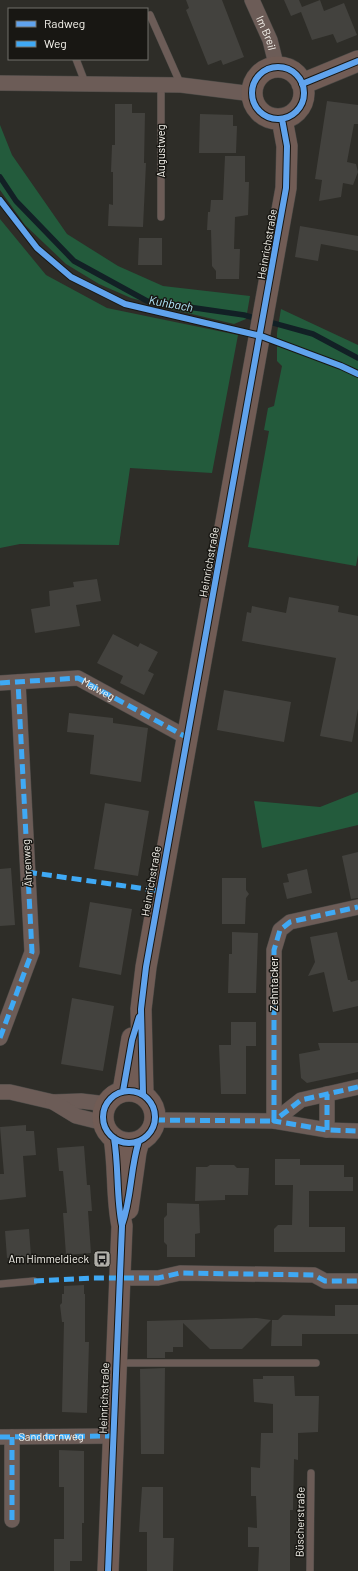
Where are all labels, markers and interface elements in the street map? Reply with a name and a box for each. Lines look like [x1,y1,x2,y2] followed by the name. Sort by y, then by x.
[8,8,148,60] legend
[254,13,279,51] street label: Im Breil
[44,16,85,30] text: Radweg
[44,36,67,50] text: Weg
[154,124,167,178] street label: Augustweg
[254,208,279,280] street label: Heinrichstraße
[148,292,194,314] water label: Kuhbach
[196,526,221,598] street label: Heinrichstraße
[79,674,117,703] street label: Maiweg
[18,839,34,887] street label: Ährenweg
[138,845,163,917] street label: Heinrichstraße
[267,957,280,1011] street label: Zehntacker
[92,1249,112,1269] bus stop icon: Am Himmeldieck
[9,1252,89,1265] place label: Am Himmeldieck
[96,1362,111,1434] street label: Heinrichstraße
[18,1429,84,1443] street label: Sanddornweg
[292,1487,307,1557] street label: Büscherstraße

